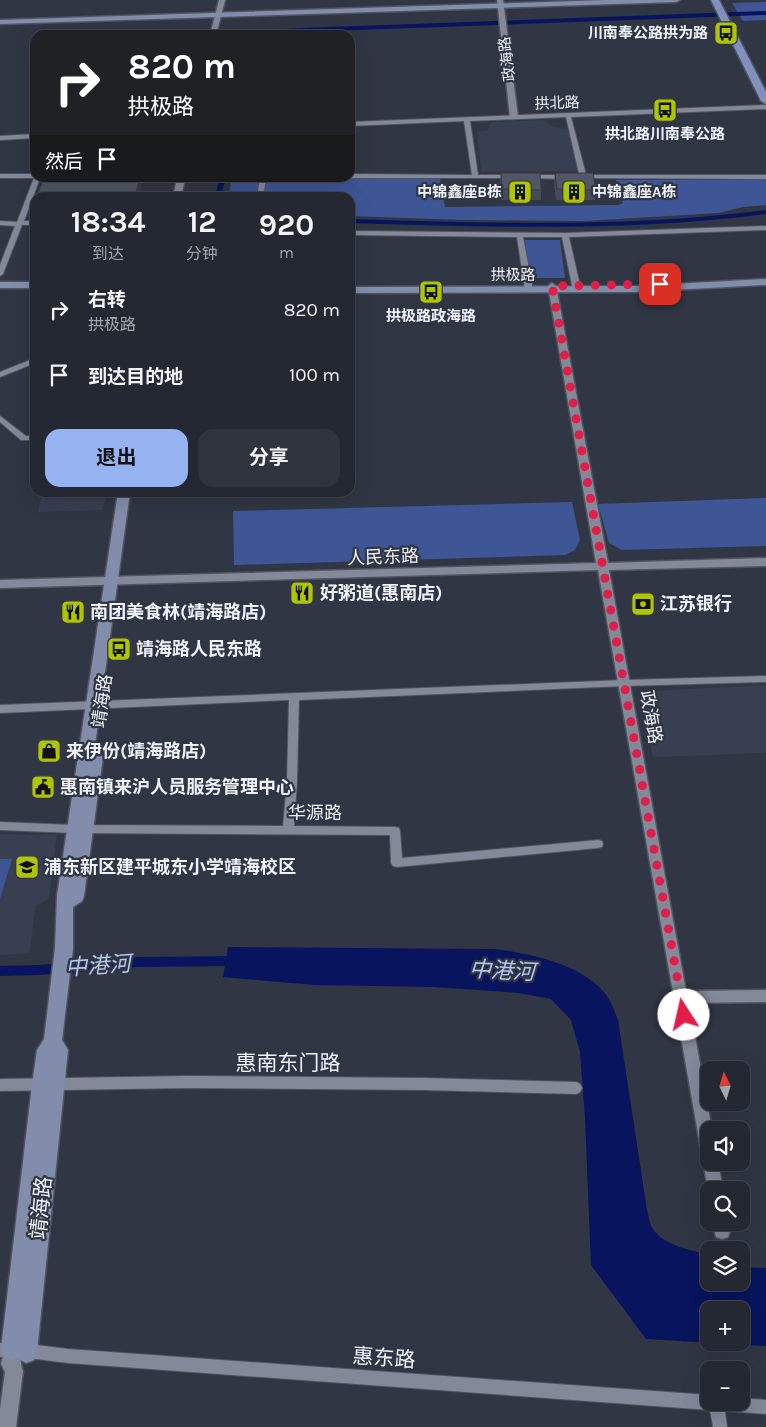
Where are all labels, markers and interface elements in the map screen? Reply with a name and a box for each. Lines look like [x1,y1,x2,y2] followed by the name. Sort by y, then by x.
[713,20,739,46] bus stop icon: 川南奉公路拱为路
[588,24,708,42] place label: 川南奉公路拱为路
[495,36,519,82] street label: 政海路
[128,46,236,87] text: 820 m
[45,50,110,115] icon: right
[534,93,580,113] street label: 拱北路
[128,94,194,120] text: 拱极路
[652,97,678,123] bus stop icon: 拱北路川南奉公路
[605,125,725,143] place label: 拱北路川南奉公路
[93,145,121,173] icon: arrive
[45,151,83,173] text: 然后
[507,179,533,205] building icon: 中锦鑫座B栋
[561,179,587,205] building icon: 中锦鑫座A栋
[417,183,502,201] place label: 中锦鑫座B栋
[592,183,676,201] place label: 中锦鑫座A栋
[71,204,145,240] text: 18:34
[188,204,217,240] text: 12
[259,207,314,243] text: 920
[279,243,294,262] text: m
[92,244,124,263] text: 到达
[186,244,218,263] text: 分钟
[639,263,681,305] pin
[490,266,536,284] street label: 拱极路
[646,270,674,298] icon: arrive
[418,279,444,305] bus stop icon: 拱极路政海路
[88,289,126,311] text: 右转
[45,296,73,324] icon: right
[284,299,340,321] text: 820 m
[386,307,476,325] place label: 拱极路政海路
[88,315,136,334] text: 拱极路
[45,361,73,389] icon: arrive
[289,364,340,386] text: 100 m
[88,366,183,388] text: 到达目的地
[45,429,188,487] button: 退出
[198,429,340,487] button: 分享
[347,545,419,569] street label: 人民东路
[289,580,315,606] restaurant icon: 好粥道(惠南店)
[320,582,442,604] place label: 好粥道(惠南店)
[630,591,656,617] bank icon: 江苏银行
[660,593,732,615] place label: 江苏银行
[60,599,86,625] restaurant icon: 南团美食林(靖海路店)
[90,601,266,623] place label: 南团美食林(靖海路店)
[106,636,132,662] bus stop icon: 靖海路人民东路
[136,638,262,660] place label: 靖海路人民东路
[87,673,117,729] street label: 靖海路
[635,689,667,745] street label: 政海路
[36,738,62,764] shop icon: 来伊份(靖海路店)
[66,740,206,762] place label: 来伊份(靖海路店)
[30,774,56,800] public building icon: 惠南镇来沪人员服务管理中心
[60,776,294,798] place label: 惠南镇来沪人员服务管理中心
[288,802,342,824] street label: 华源路
[14,854,40,880] school or university icon: 浦东新区建平城东小学靖海校区
[44,856,296,878] place label: 浦东新区建平城东小学靖海校区
[64,950,136,981] water label: 中港河
[468,956,540,986] water label: 中港河
[657,988,709,1040] position arrow
[236,1051,341,1075] street label: 惠南东门路
[700,1061,750,1111] north arrow
[700,1061,750,1411] map controls
[700,1121,750,1171] button: sound
[26,1175,56,1241] street label: 靖海路
[700,1181,750,1231] button: search
[700,1241,750,1291] button: layers
[700,1301,750,1351] button: +
[352,1344,416,1372] street label: 惠东路
[700,1361,750,1411] button: −

